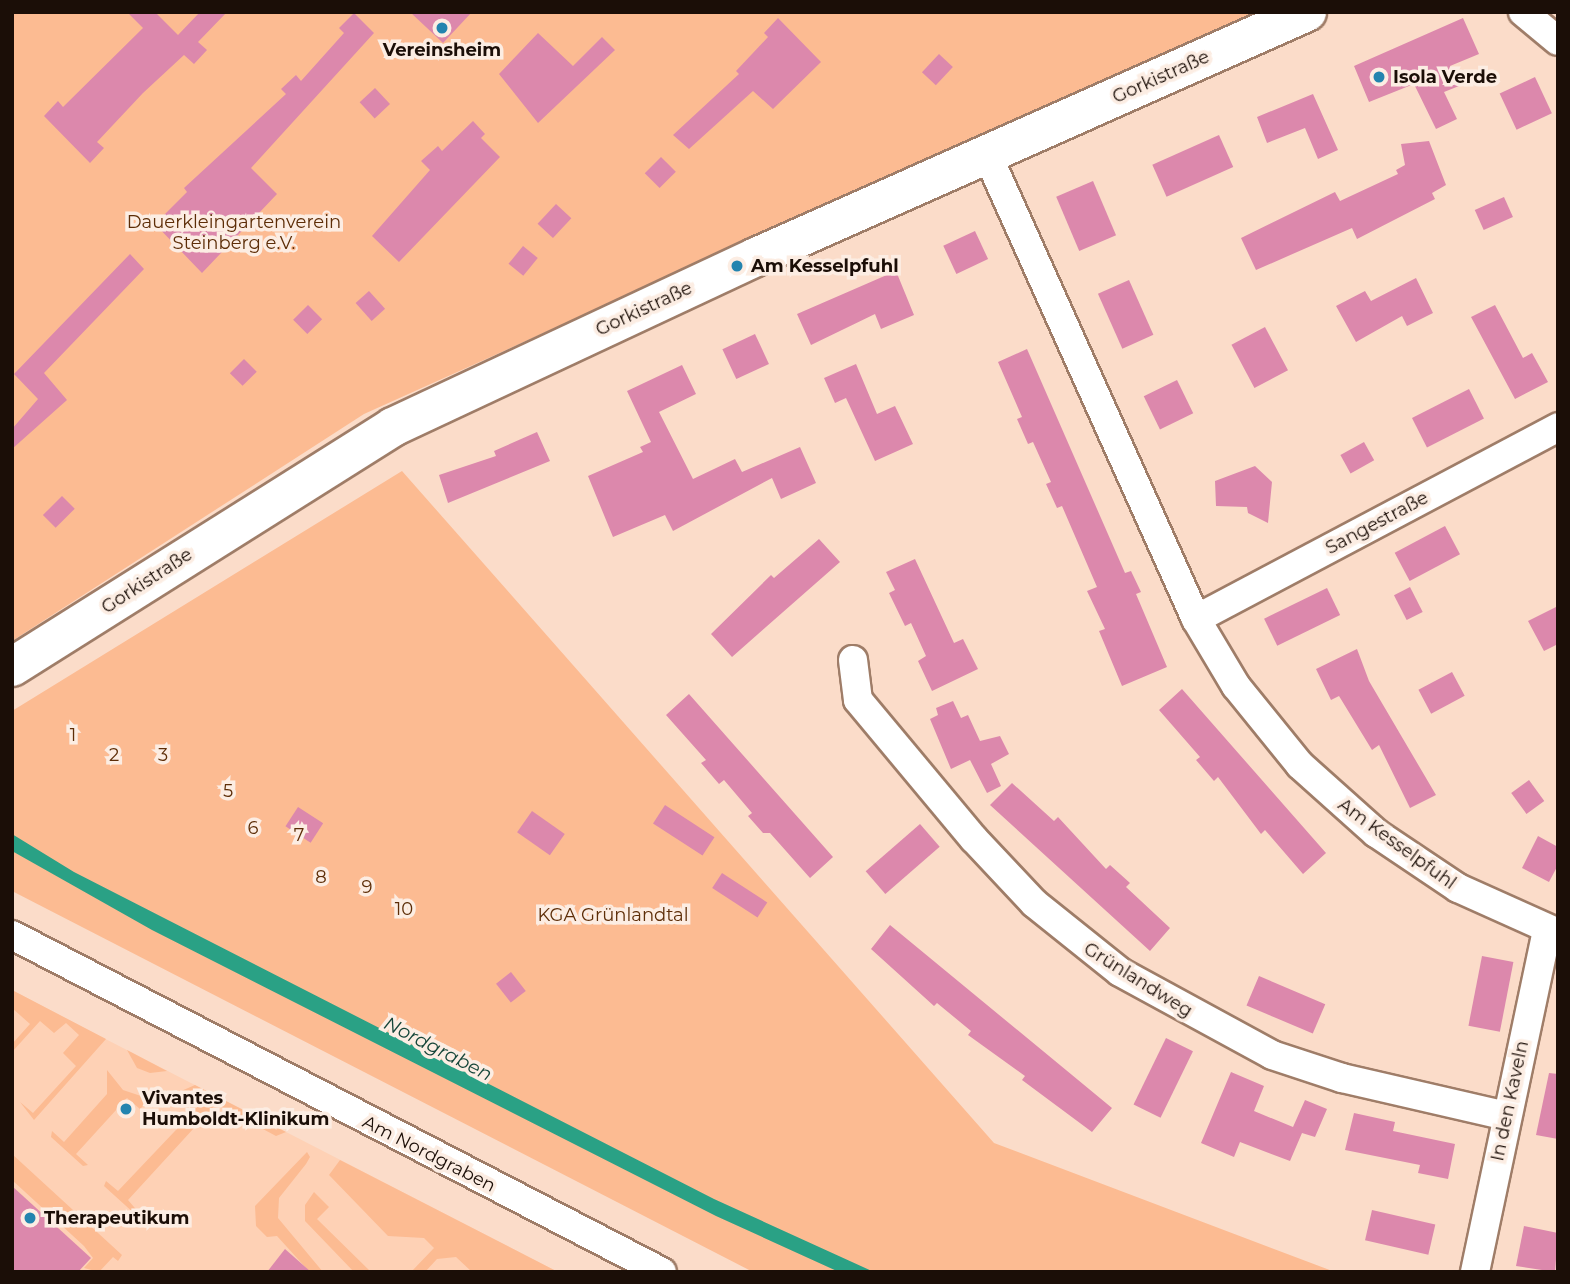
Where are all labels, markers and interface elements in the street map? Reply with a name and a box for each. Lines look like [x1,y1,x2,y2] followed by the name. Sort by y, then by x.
[434,20,450,36] marker: Vereinsheim
[383,39,501,61] place label: Vereinsheim
[1109,46,1213,108] street label: Gorkistraße
[1393,66,1497,88] place label: Isola Verde
[1371,69,1387,85] marker: Isola Verde
[127,212,341,255] park label: Dauerkleingartenverein Steinberg e.V.
[751,255,899,277] place label: Am Kesselpfuhl
[729,258,745,274] marker: Am Kesselpfuhl
[592,277,696,341] street label: Gorkistraße
[1322,487,1432,559] street label: Sangestraße
[98,544,196,618] street label: Gorkistraße
[70,724,76,746] park label: 1
[109,744,119,766] park label: 2
[158,744,168,766] park label: 3
[223,780,233,802] park label: 5
[1334,794,1460,894] street label: Am Kesselpfuhl
[248,817,258,839] park label: 6
[294,824,304,846] park label: 7
[315,866,327,888] park label: 8
[362,876,372,898] park label: 9
[395,898,413,920] park label: 10
[537,904,689,926] park label: KGA Grünlandtal
[1080,938,1196,1022] street label: Grünlandweg
[380,1012,496,1086] water label: Nordgraben
[1487,1039,1533,1163] street label: In den Kaveln
[142,1088,329,1130] place label: Vivantes Humboldt-Klinikum
[116,1099,136,1119] marker: Vivantes Humboldt-Klinikum
[359,1111,499,1197] street label: Am Nordgraben
[44,1207,189,1229] place label: Therapeutikum
[22,1210,38,1226] marker: Therapeutikum

